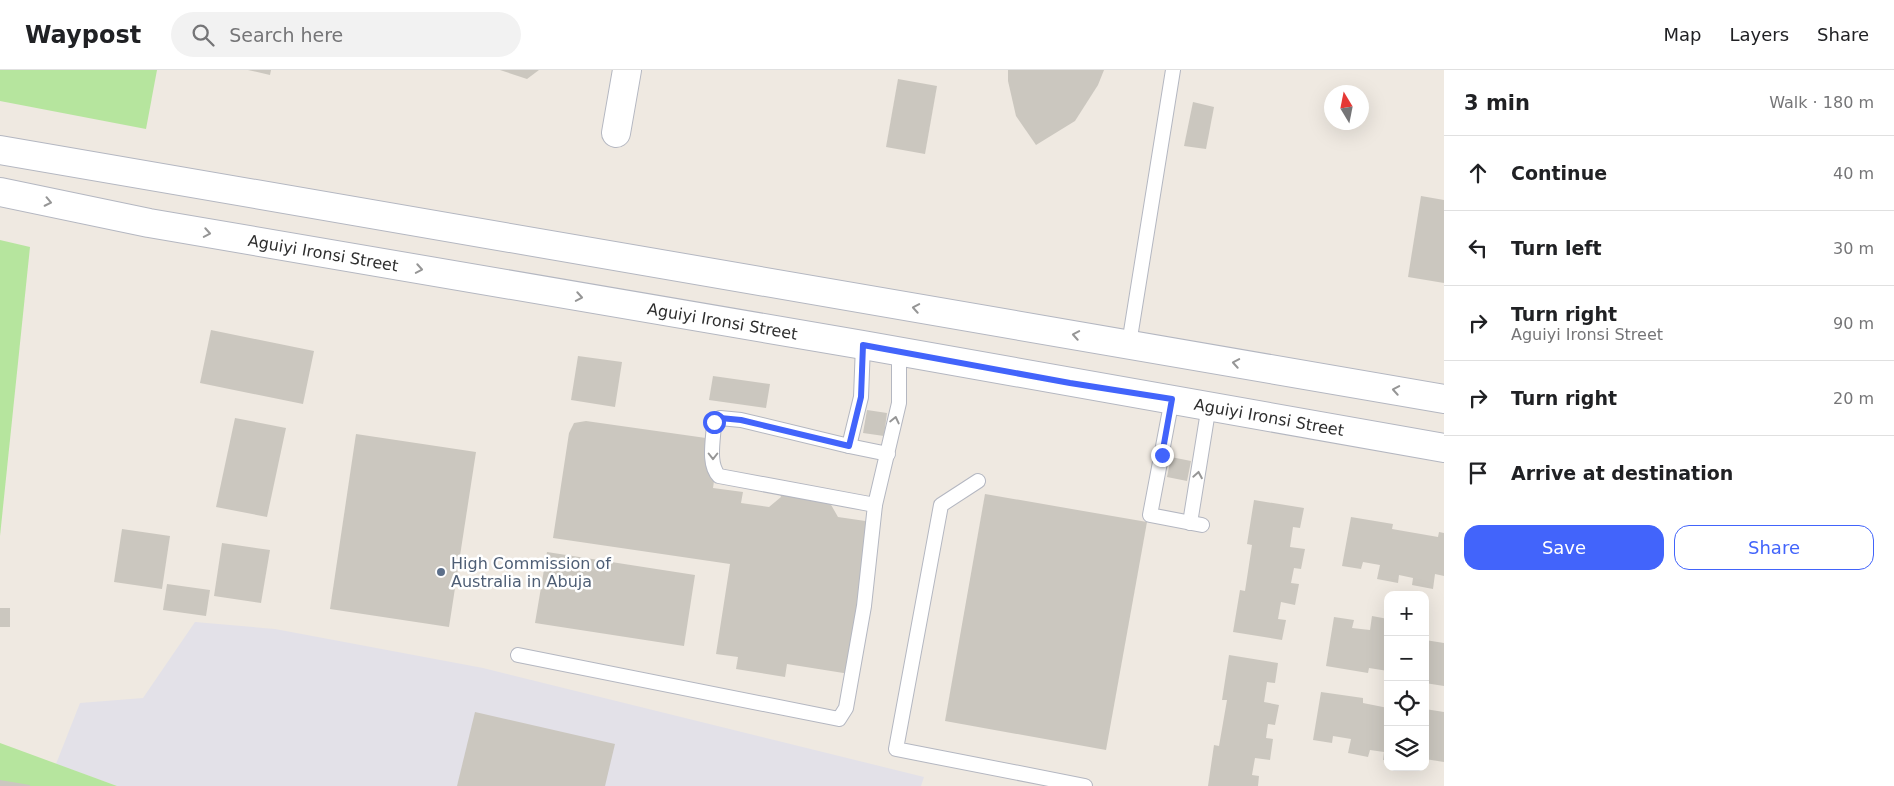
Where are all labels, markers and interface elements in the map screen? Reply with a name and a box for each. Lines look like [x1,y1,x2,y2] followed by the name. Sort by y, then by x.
[171,12,521,57] search box
[25,21,141,49] text: Waypost
[189,21,217,49] icon: search
[229,24,343,46] text: Search here
[1663,24,1701,45] text: Map
[1729,24,1789,45] text: Layers
[1817,24,1869,45] text: Share
[1324,85,1369,130] north arrow
[1464,91,1530,115] text: 3 min
[1769,93,1874,112] text: Walk · 180 m
[1464,159,1492,187] icon: ahead
[1511,162,1607,184] text: Continue
[1833,164,1874,183] text: 40 m
[43,196,52,207] one-way arrow
[203,227,212,237] one-way arrow
[247,231,400,275] street label: Aguiyi Ironsi Street
[1464,234,1492,262] icon: left
[1511,237,1602,259] text: Turn left
[1833,239,1874,258] text: 30 m
[415,264,423,274] one-way arrow
[575,291,584,301] one-way arrow
[646,299,799,343] street label: Aguiyi Ironsi Street
[911,303,920,313] one-way arrow
[1511,303,1617,325] text: Turn right
[1464,309,1492,337] icon: right
[1833,314,1874,333] text: 90 m
[1511,325,1663,344] text: Aguiyi Ironsi Street
[1071,331,1080,341] one-way arrow
[1231,358,1240,368] one-way arrow
[1464,384,1492,412] icon: right
[1392,386,1400,396] one-way arrow
[1511,387,1617,409] text: Turn right
[1833,389,1874,408] text: 20 m
[1193,394,1346,440] street label: Aguiyi Ironsi Street
[703,411,726,434] route start
[889,416,900,425] one-way arrow
[1151,444,1174,467] route end
[708,453,718,461] one-way arrow
[1464,459,1492,487] icon: arrive
[1511,462,1733,484] text: Arrive at destination
[1193,470,1203,479] one-way arrow
[1464,525,1664,570] button: Save
[1674,525,1874,570] button: Share
[451,554,611,591] place label: High Commission of Australia in Abuja
[435,566,447,578] marker: High Commission of Australia in Abuja
[1384,591,1429,771] map controls
[1384,591,1429,636] button: +
[1384,636,1429,681] button: −
[1384,681,1429,726] button: locate
[1384,726,1429,771] button: layers

